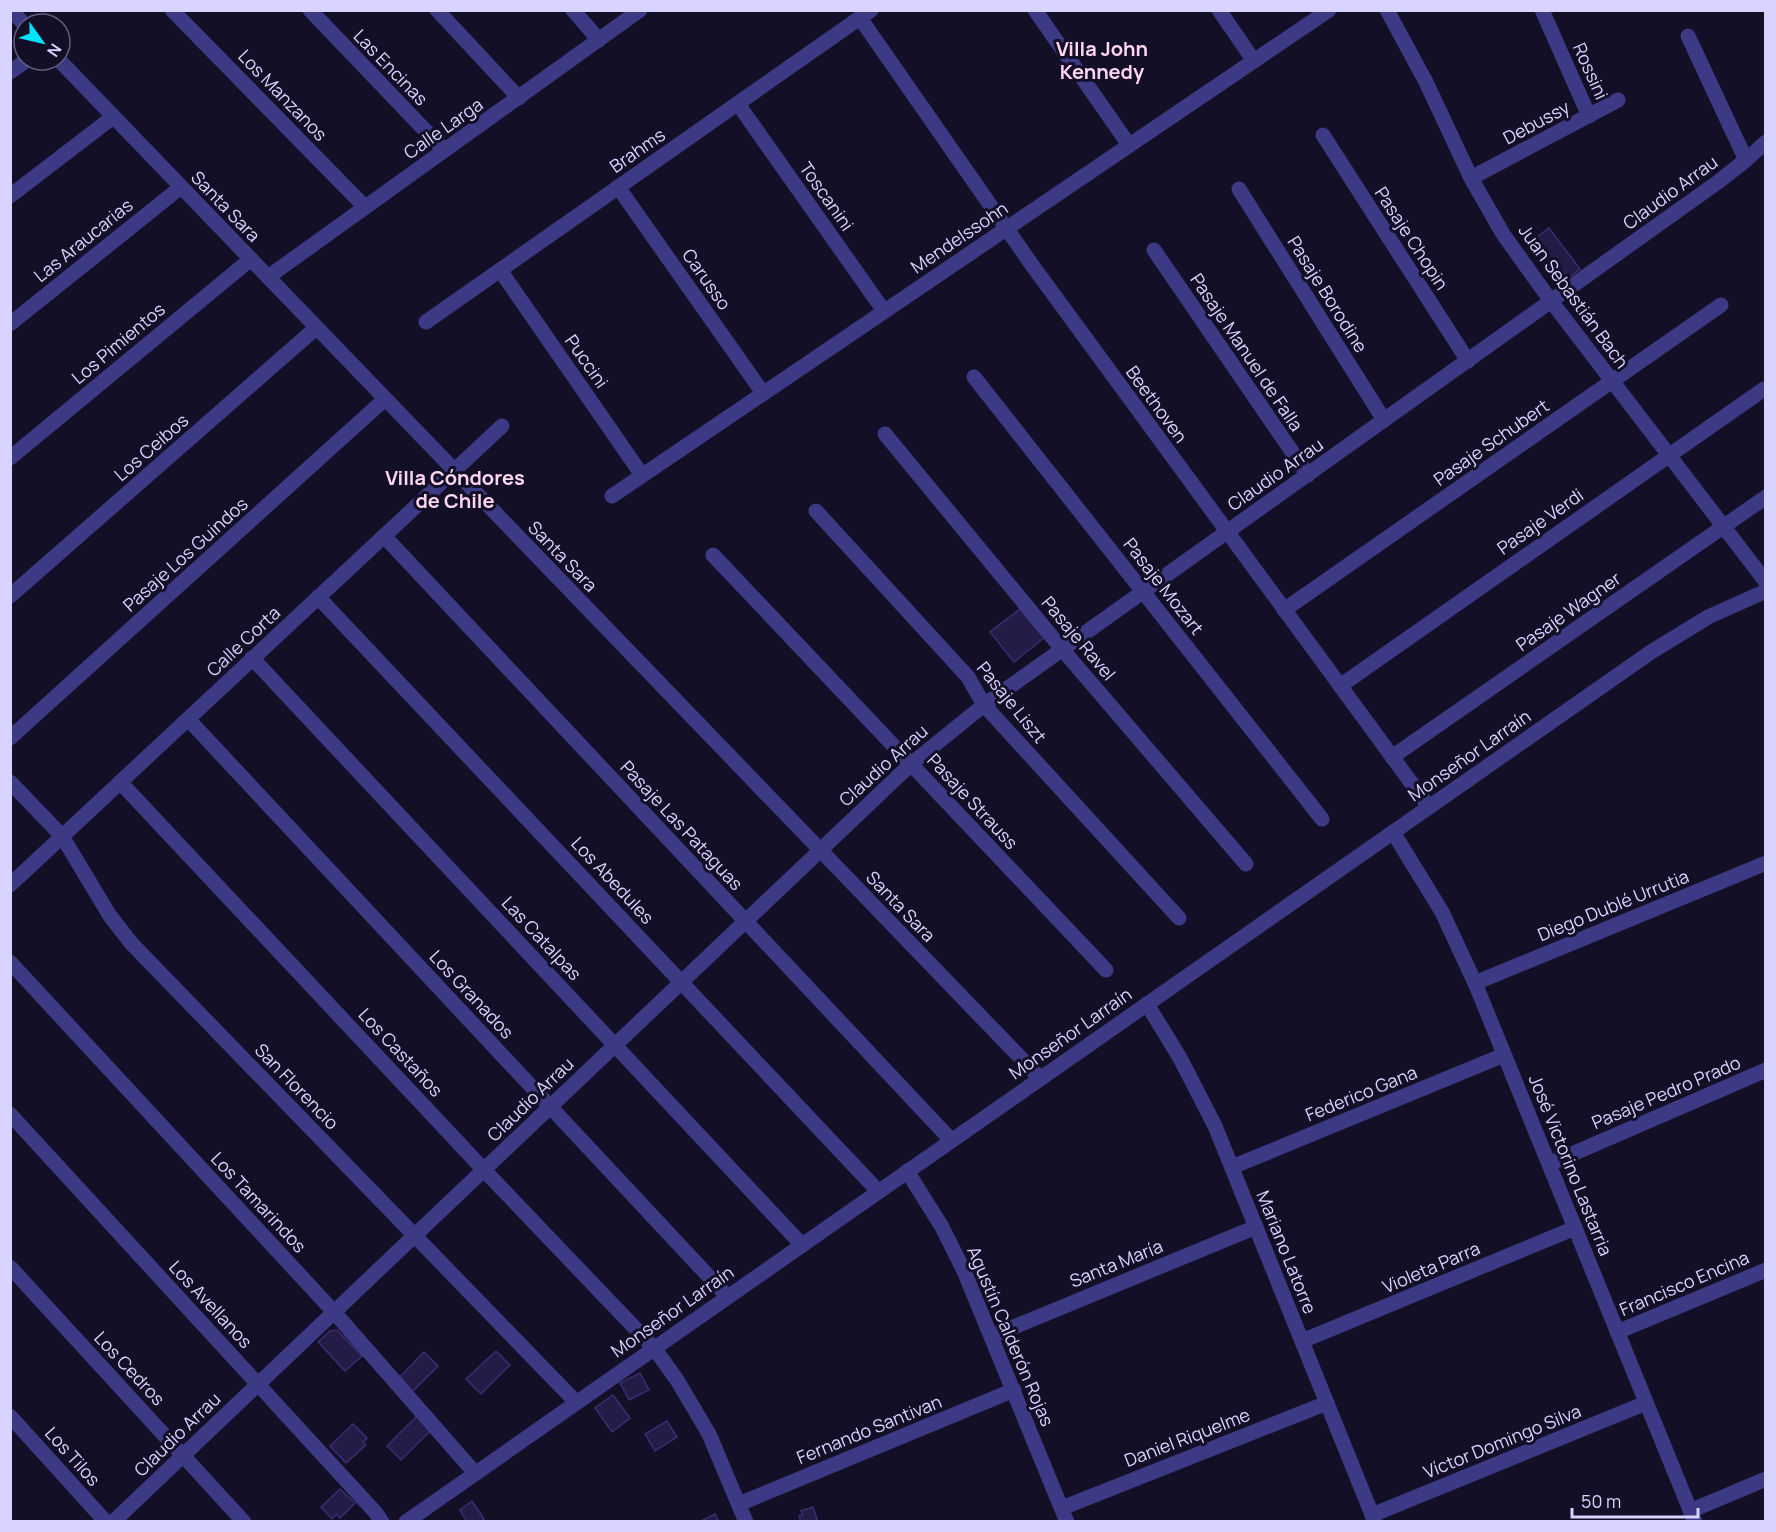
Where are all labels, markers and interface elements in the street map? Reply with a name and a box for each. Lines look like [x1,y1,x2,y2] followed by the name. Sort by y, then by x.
[12,12,72,72] north arrow
[349,24,433,110] street label: Las Encinas
[1056,35,1148,85] district label: Villa John Kennedy
[42,39,67,61] text: N
[1568,39,1614,103] street label: Rossini
[233,44,333,146] street label: Los Manzanos
[399,92,487,164] street label: Calle Larga
[1499,94,1574,149] street label: Debussy
[604,122,670,178] street label: Brahms
[1618,149,1722,235] street label: Claudio Arrau
[795,157,859,235] street label: Toscanini
[186,165,266,247] street label: Santa Sara
[1370,182,1454,294] street label: Pasaje Chopin
[29,193,137,287] street label: Las Araucarias
[906,196,1012,278] street label: Mendelssohn
[1514,219,1634,373] street label: Juan Sebastián Bach
[1283,231,1373,357] street label: Pasaje Borodine
[677,244,737,314] street label: Carusso
[1185,268,1309,436] street label: Pasaje Manuel de Falla
[66,297,170,389] street label: Los Pimientos
[560,330,614,392] street label: Puccini
[1121,361,1193,447] street label: Beethoven
[1428,393,1554,491] street label: Pasaje Schubert
[109,408,193,486] street label: Los Ceibos
[1222,432,1328,516] street label: Claudio Arrau
[385,464,525,514] district label: Villa Cóndores de Chile
[1492,482,1588,560] street label: Pasaje Verdi
[117,491,253,617] street label: Pasaje Los Guindos
[523,515,603,597] street label: Santa Sara
[1119,533,1209,639] street label: Pasaje Mozart
[1511,566,1626,656] street label: Pasaje Wagner
[1037,591,1121,685] street label: Pasaje Ravel
[201,601,285,681] street label: Calle Corta
[972,656,1052,748] street label: Pasaje Liszt
[1403,704,1535,806] street label: Monseñor Larraín
[833,719,933,811] street label: Claudio Arrau
[922,748,1024,854] street label: Pasaje Strauss
[616,755,748,895] street label: Pasaje Las Pataguas
[566,831,660,929] street label: Los Abedules
[1534,864,1692,946] street label: Diego Dublé Urrutia
[861,865,941,947] street label: Santa Sara
[497,891,587,985] street label: Las Catalpas
[425,945,519,1043] street label: Los Granados
[1004,982,1136,1084] street label: Monseñor Larraín
[354,1002,448,1102] street label: Los Castaños
[250,1038,344,1134] street label: San Florencio
[1588,1050,1744,1134] street label: Pasaje Pedro Prado
[482,1052,578,1146] street label: Claudio Arrau
[1302,1060,1420,1126] street label: Federico Gana
[1524,1071,1618,1259] street label: José Victorino Lastarria
[206,1146,312,1258] street label: Los Tamarindos
[1251,1187,1323,1317] street label: Mariano Latorre
[1066,1233,1166,1293] street label: Santa María
[1378,1236,1484,1298] street label: Violeta Parra
[962,1242,1060,1430] street label: Agustín Calderón Rojas
[1616,1245,1752,1321] street label: Francisco Encina
[164,1255,258,1353] street label: Los Avellanos
[606,1260,738,1362] street label: Monseñor Larraín
[89,1326,171,1410] street label: Los Cedros
[129,1387,225,1481] street label: Claudio Arrau
[793,1389,945,1469] street label: Fernando Santivan
[1420,1398,1584,1484] street label: Víctor Domingo Silva
[1121,1402,1253,1472] street label: Daniel Riquelme
[40,1421,106,1491] street label: Los Tilos
[1572,1481,1698,1519] scale bar
[1581,1489,1621,1513] text: 50 m

